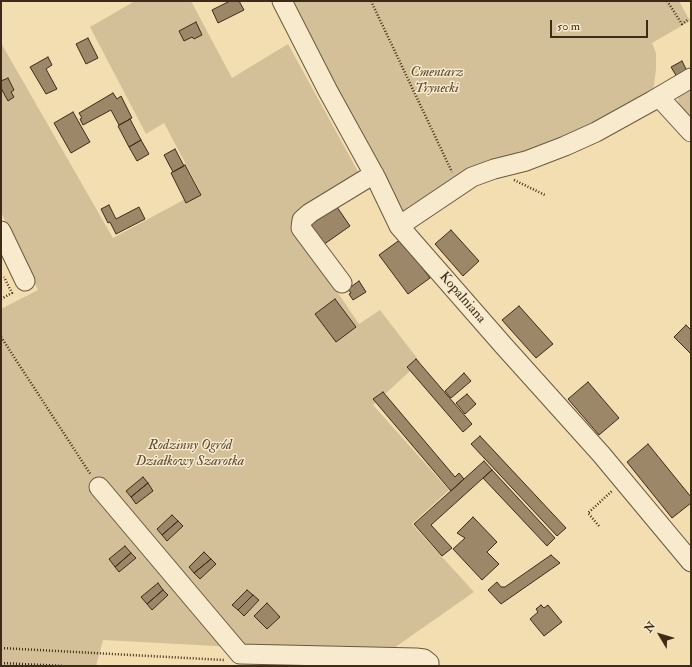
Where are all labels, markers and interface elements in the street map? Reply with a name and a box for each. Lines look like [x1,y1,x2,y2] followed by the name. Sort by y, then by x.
[552,12,650,38] scale bar
[557,19,580,34] text: 50 m
[410,65,464,98] park label: Cmentarz Trynecki
[435,269,489,327] street label: Kopalniana
[136,438,244,470] park label: Rodzinny Ogród Działkowy Szarotka
[640,615,680,655] north arrow
[642,619,658,635] text: N

